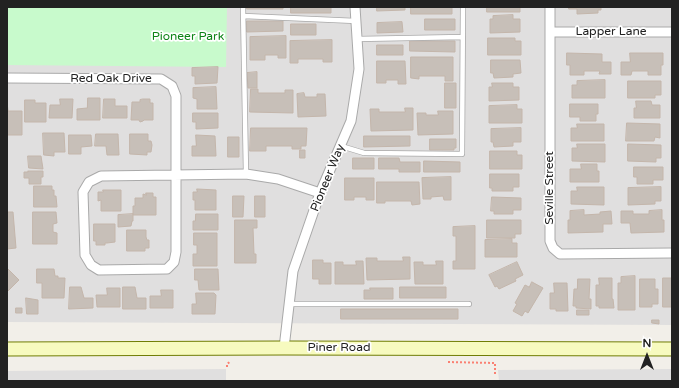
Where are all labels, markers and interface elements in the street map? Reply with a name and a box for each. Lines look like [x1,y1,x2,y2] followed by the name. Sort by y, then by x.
[575,25,647,39] street label: Lapper Lane
[152,30,224,44] park label: Pioneer Park
[70,72,152,86] street label: Red Oak Drive
[308,142,348,214] street label: Pioneer Way
[543,151,557,225] street label: Seville Street
[627,336,667,376] north arrow
[643,337,651,350] text: N
[308,341,370,355] street label: Piner Road

